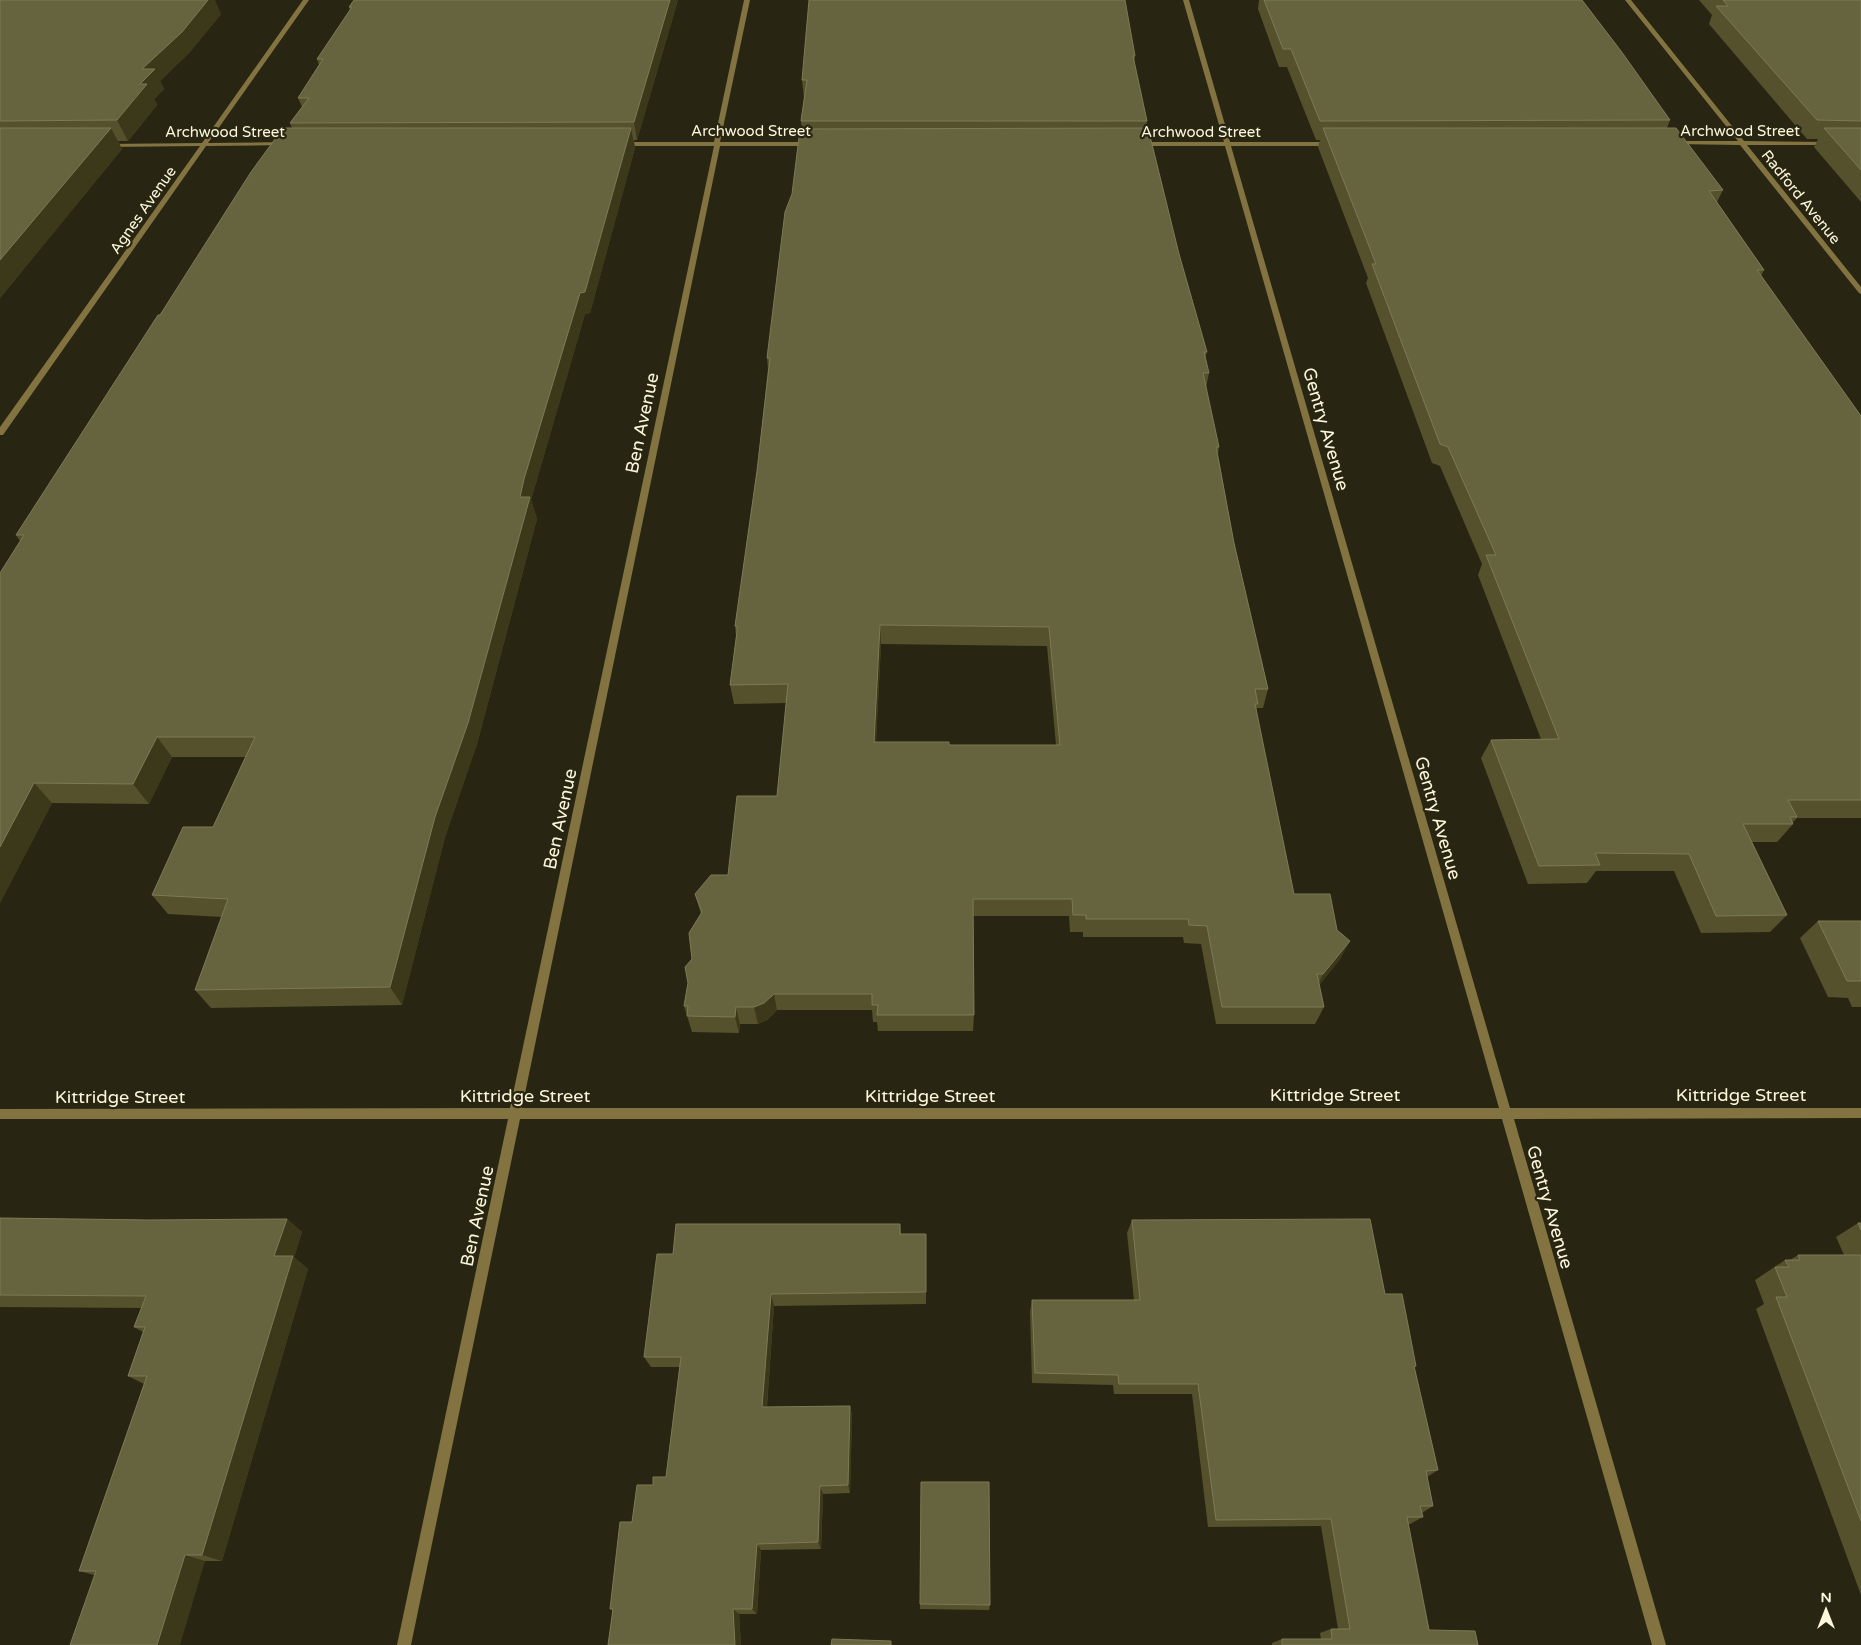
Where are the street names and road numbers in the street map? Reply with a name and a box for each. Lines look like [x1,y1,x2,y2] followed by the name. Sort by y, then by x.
[691,122,811,140] street label: Archwood Street
[1680,122,1800,140] street label: Archwood Street
[165,123,285,141] street label: Archwood Street
[1141,123,1261,141] street label: Archwood Street
[1758,146,1844,248] street label: Radford Avenue
[106,163,180,257] street label: Agnes Avenue
[1298,365,1354,493] street label: Gentry Avenue
[621,371,663,475] street label: Ben Avenue
[1410,754,1466,882] street label: Gentry Avenue
[539,767,581,871] street label: Ben Avenue
[1270,1084,1400,1106] street label: Kittridge Street
[1676,1084,1806,1106] street label: Kittridge Street
[460,1085,590,1107] street label: Kittridge Street
[865,1085,995,1107] street label: Kittridge Street
[55,1086,185,1108] street label: Kittridge Street
[1522,1143,1578,1271] street label: Gentry Avenue
[456,1164,498,1268] street label: Ben Avenue

